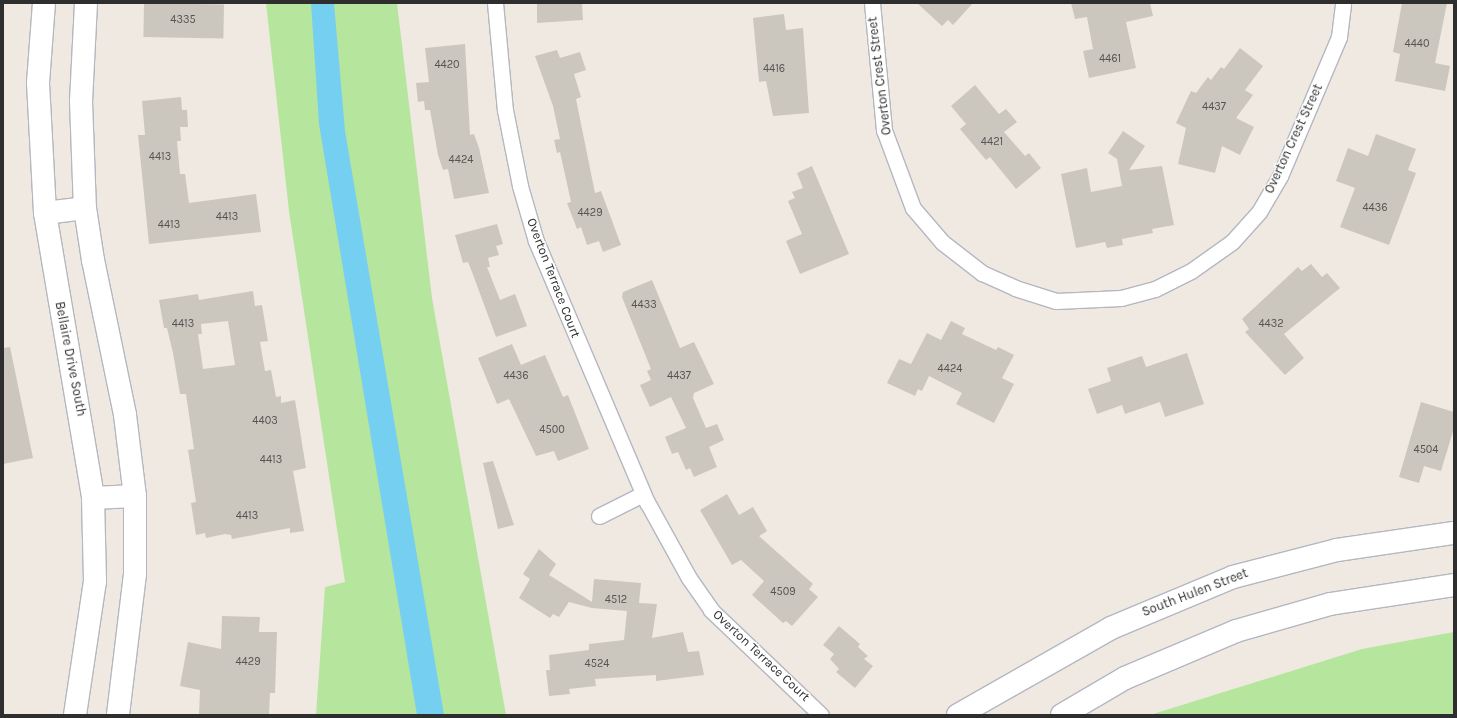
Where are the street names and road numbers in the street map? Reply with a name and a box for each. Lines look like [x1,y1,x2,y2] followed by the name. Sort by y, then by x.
[865,16,895,136] street label: Overton Crest Street
[1262,82,1326,196] street label: Overton Crest Street
[523,216,583,340] street label: Overton Terrace Court
[51,300,89,418] street label: Bellaire Drive South
[1140,566,1250,620] street label: South Hulen Street
[709,607,813,705] street label: Overton Terrace Court

